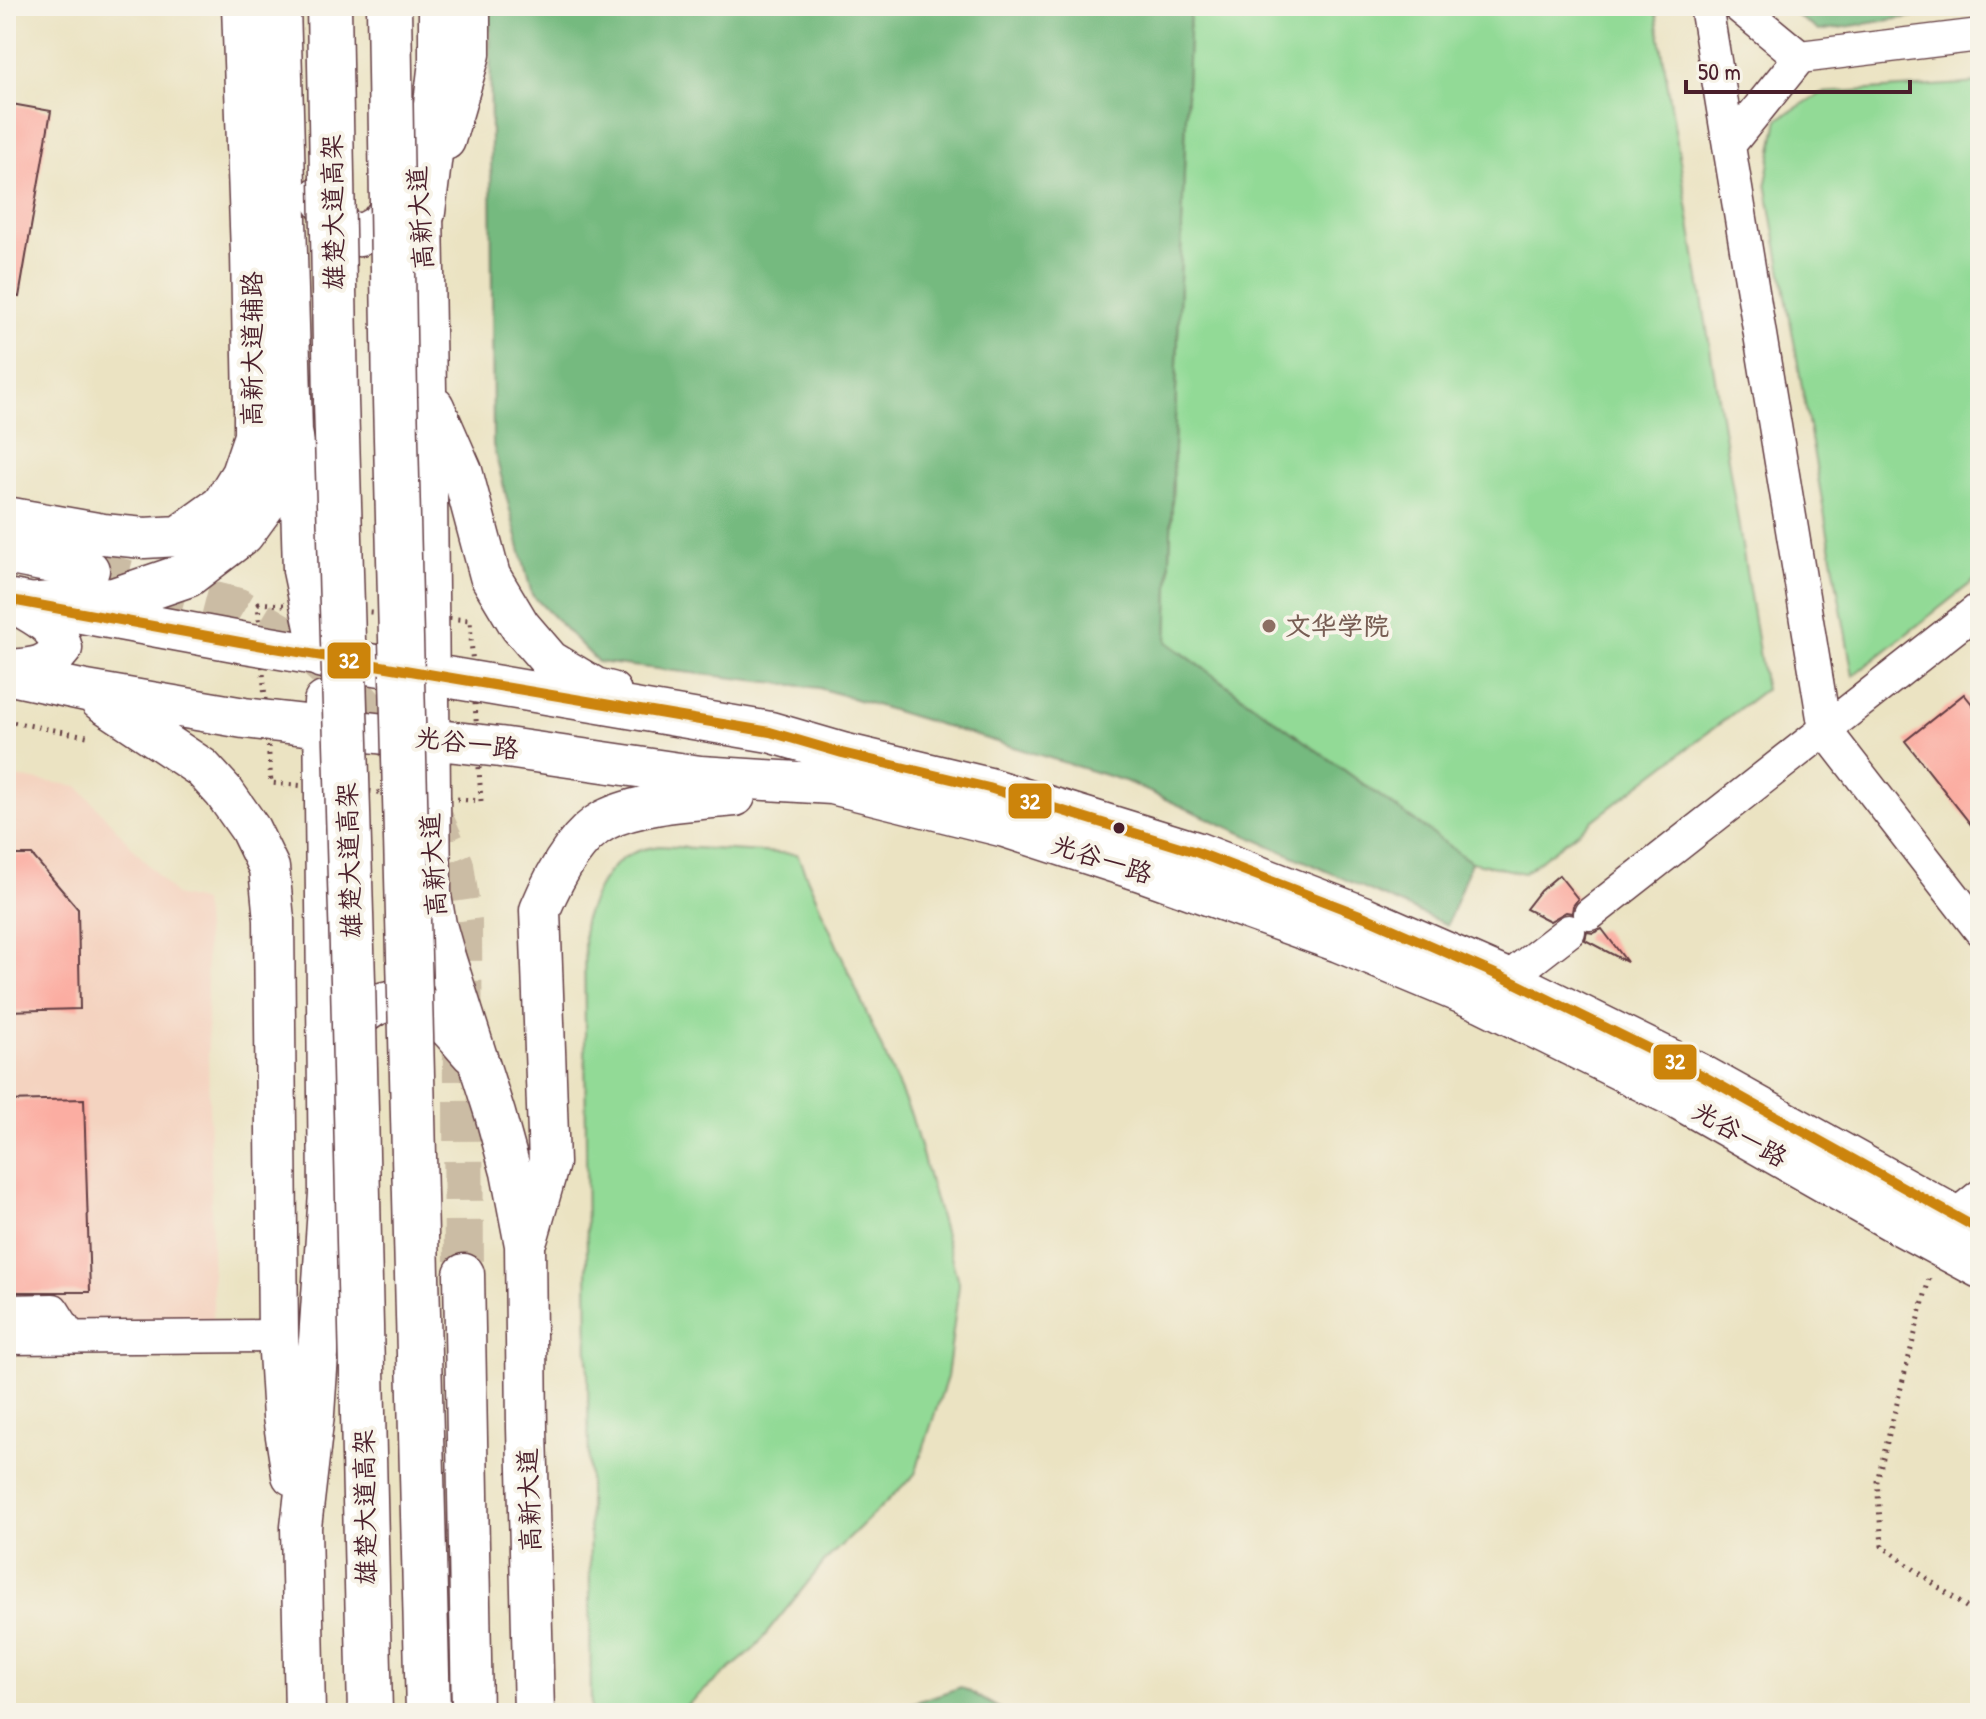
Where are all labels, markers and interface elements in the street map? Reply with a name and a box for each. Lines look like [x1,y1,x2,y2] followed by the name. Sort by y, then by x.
[1686,44,1910,94] scale bar
[1698,55,1741,87] text: 50 m
[314,134,351,290] street label: 雄楚大道高架
[398,165,441,271] street label: 高新大道
[234,271,269,427] street label: 高新大道辅路
[1285,608,1389,643] place label: 文华学院
[1260,617,1278,635] marker: 文华学院
[326,641,372,680] line badge: 32
[339,645,360,675] text: 32
[413,719,521,766] street label: 光谷一路
[328,781,369,939] street label: 雄楚大道高架
[1007,782,1053,820] line badge: 32
[1020,786,1041,816] text: 32
[411,812,454,918] street label: 高新大道
[1111,820,1127,836] unlabelled marker
[1047,826,1157,891] street label: 光谷一路
[1652,1043,1698,1081] line badge: 32
[1665,1046,1686,1076] text: 32
[1686,1092,1794,1175] street label: 光谷一路
[346,1429,383,1585] street label: 雄楚大道高架
[509,1447,548,1553] street label: 高新大道

